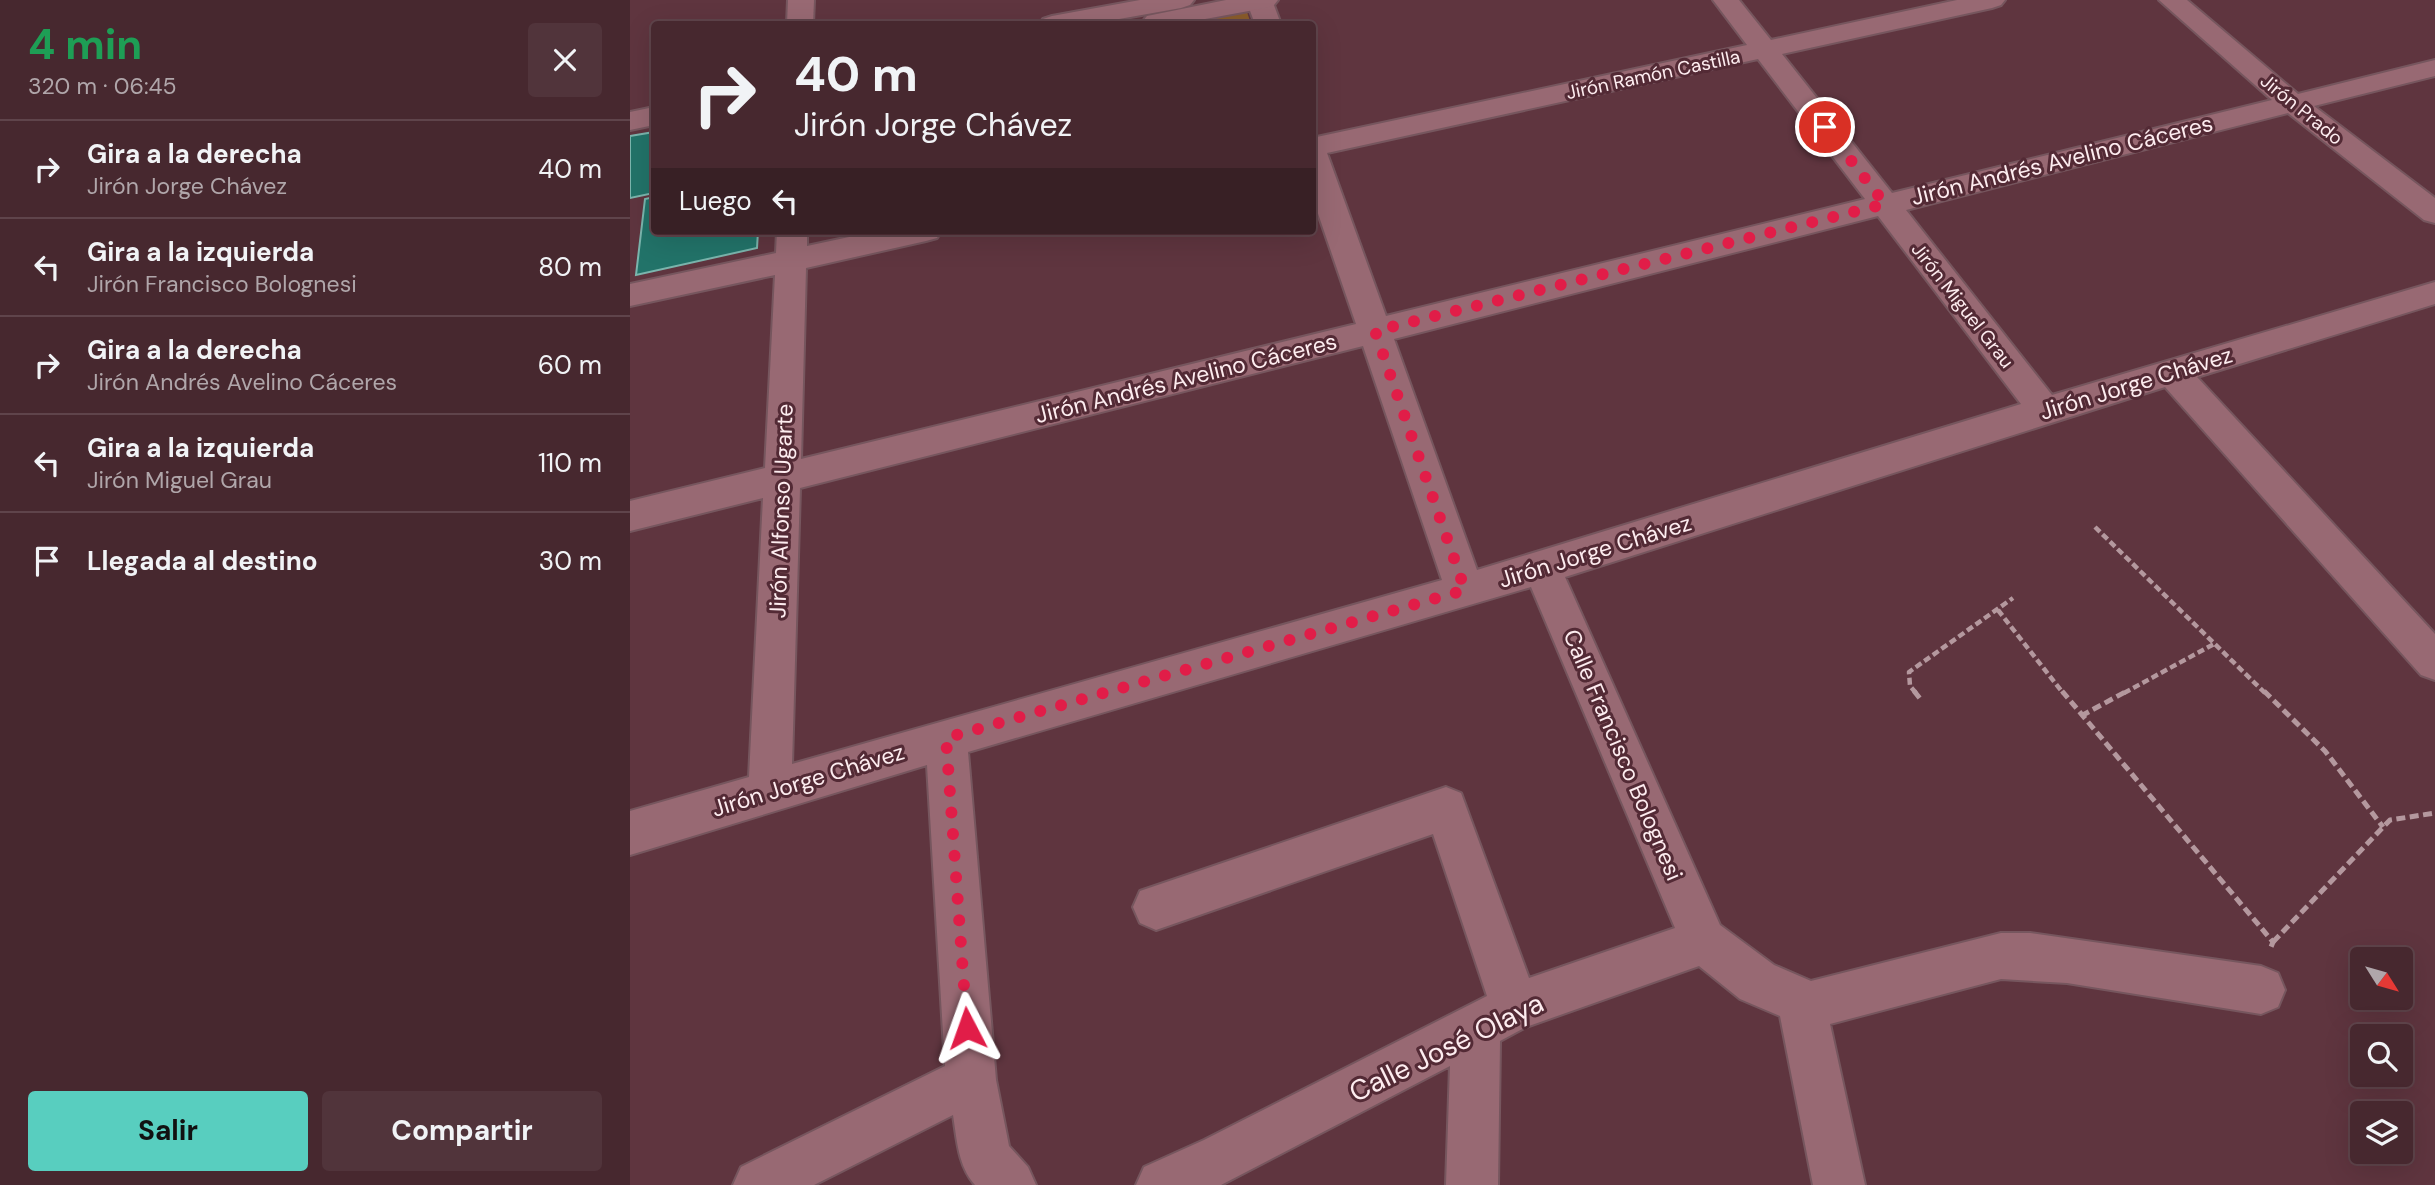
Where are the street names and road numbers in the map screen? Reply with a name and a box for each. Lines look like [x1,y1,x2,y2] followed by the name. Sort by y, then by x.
[1564,44,1742,105] street label: Jirón Ramón Castilla
[2255,68,2348,150] street label: Jirón Prado
[1908,108,2216,212] street label: Jirón Andrés Avelino Cáceres
[1906,237,2019,373] street label: Jirón Miguel Grau
[1032,326,1340,430] street label: Jirón Andrés Avelino Cáceres
[2036,339,2236,427] street label: Jirón Jorge Chávez
[762,403,800,619] street label: Jirón Alfonso Ugarte
[1495,507,1695,595] street label: Jirón Jorge Chávez
[1556,625,1690,885] street label: Calle Francisco Bolognesi
[708,736,908,824] street label: Jirón Jorge Chávez
[1343,984,1550,1111] street label: Calle José Olaya

